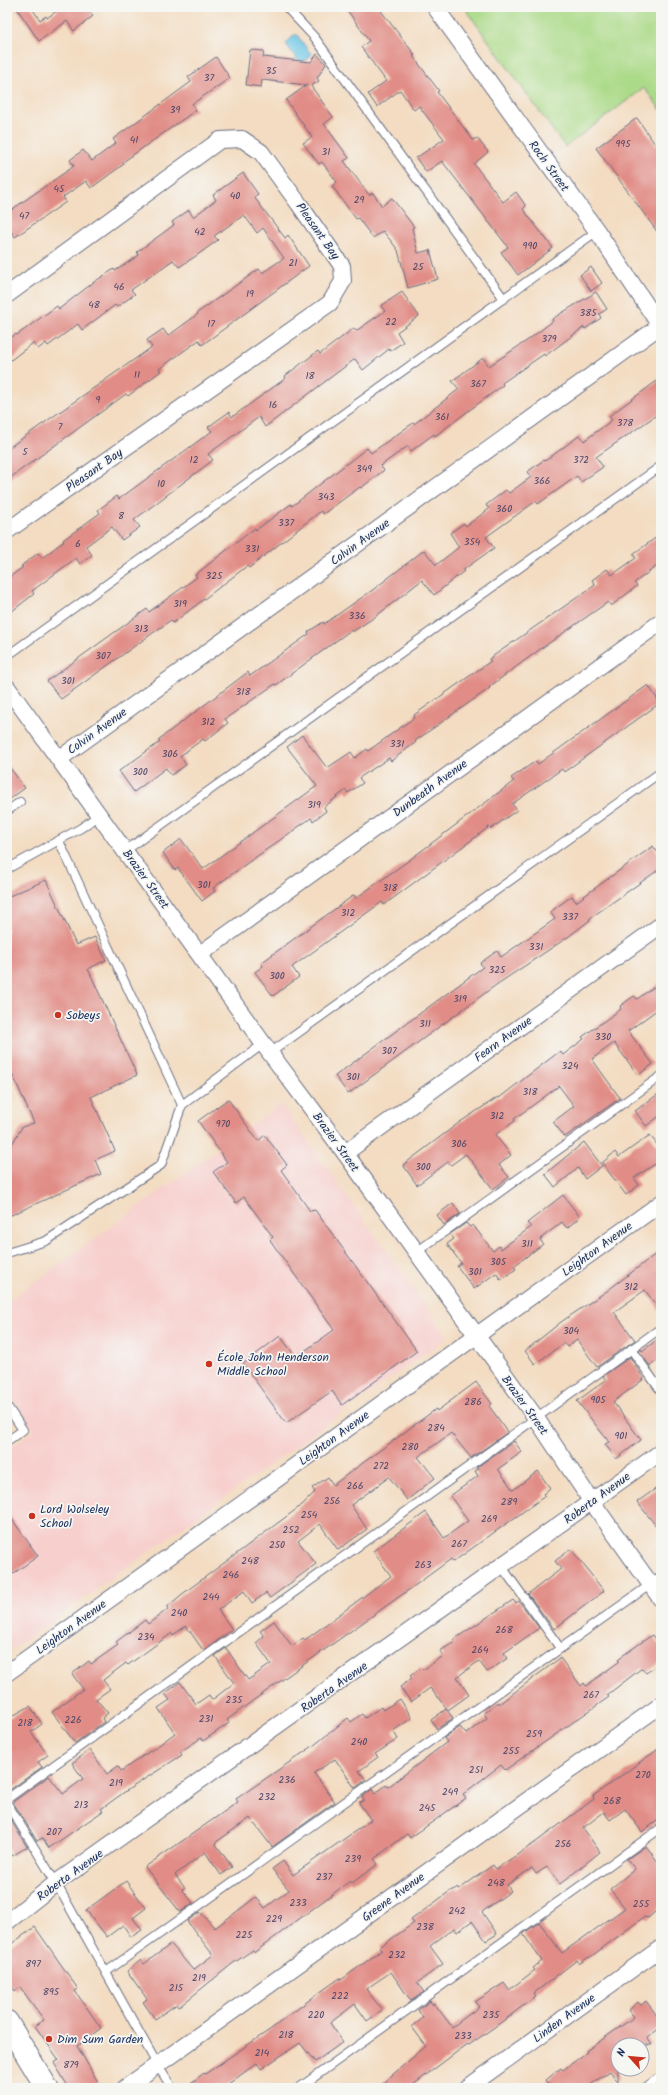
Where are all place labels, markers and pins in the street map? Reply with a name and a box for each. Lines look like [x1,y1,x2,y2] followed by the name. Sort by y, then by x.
[66,1006,100,1025] place label: Sobeys
[53,1010,63,1020] marker: Sobeys
[217,1348,329,1381] place label: École John Henderson Middle School
[204,1359,214,1369] marker: École John Henderson Middle School
[40,1500,109,1533] place label: Lord Wolseley School
[27,1511,37,1521] marker: Lord Wolseley School
[57,2030,143,2049] place label: Dim Sum Garden
[44,2034,54,2044] marker: Dim Sum Garden

